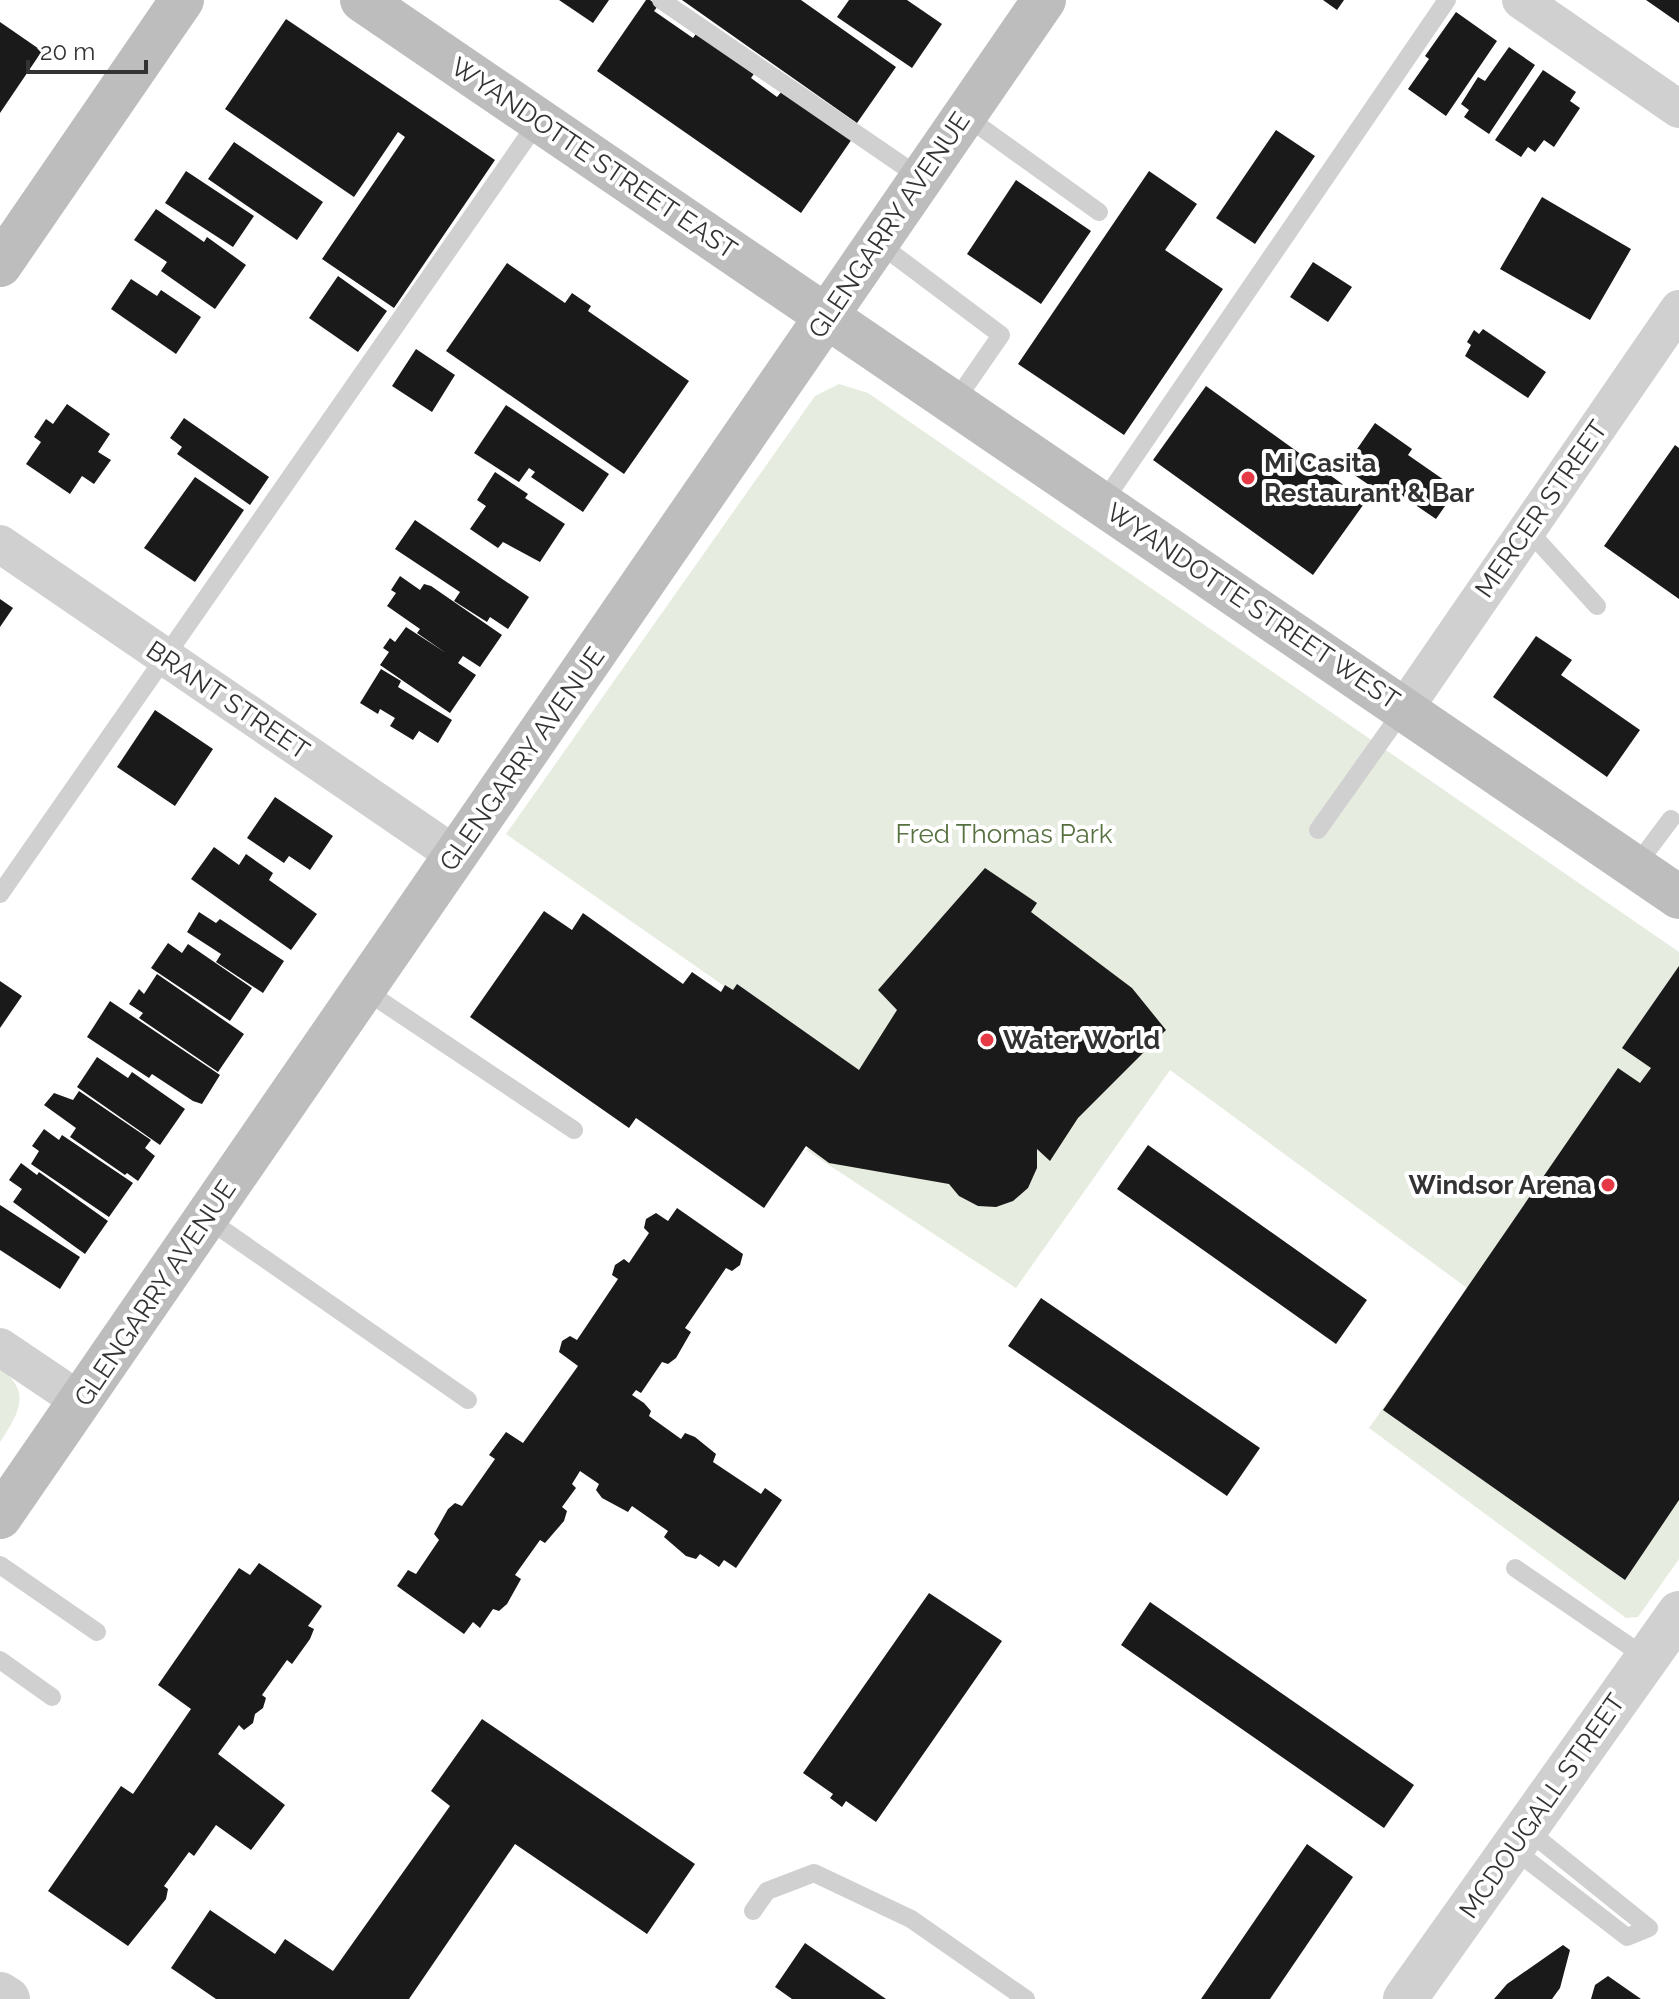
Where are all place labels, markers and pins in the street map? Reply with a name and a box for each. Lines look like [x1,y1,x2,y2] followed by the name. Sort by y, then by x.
[1264,448,1474,508] place label: Mi Casita Restaurant & Bar
[1239,469,1257,487] marker: Mi Casita Restaurant & Bar
[1003,1025,1160,1055] place label: Water World
[978,1031,996,1049] marker: Water World
[1408,1170,1592,1200] place label: Windsor Arena
[1599,1176,1617,1194] marker: Windsor Arena

